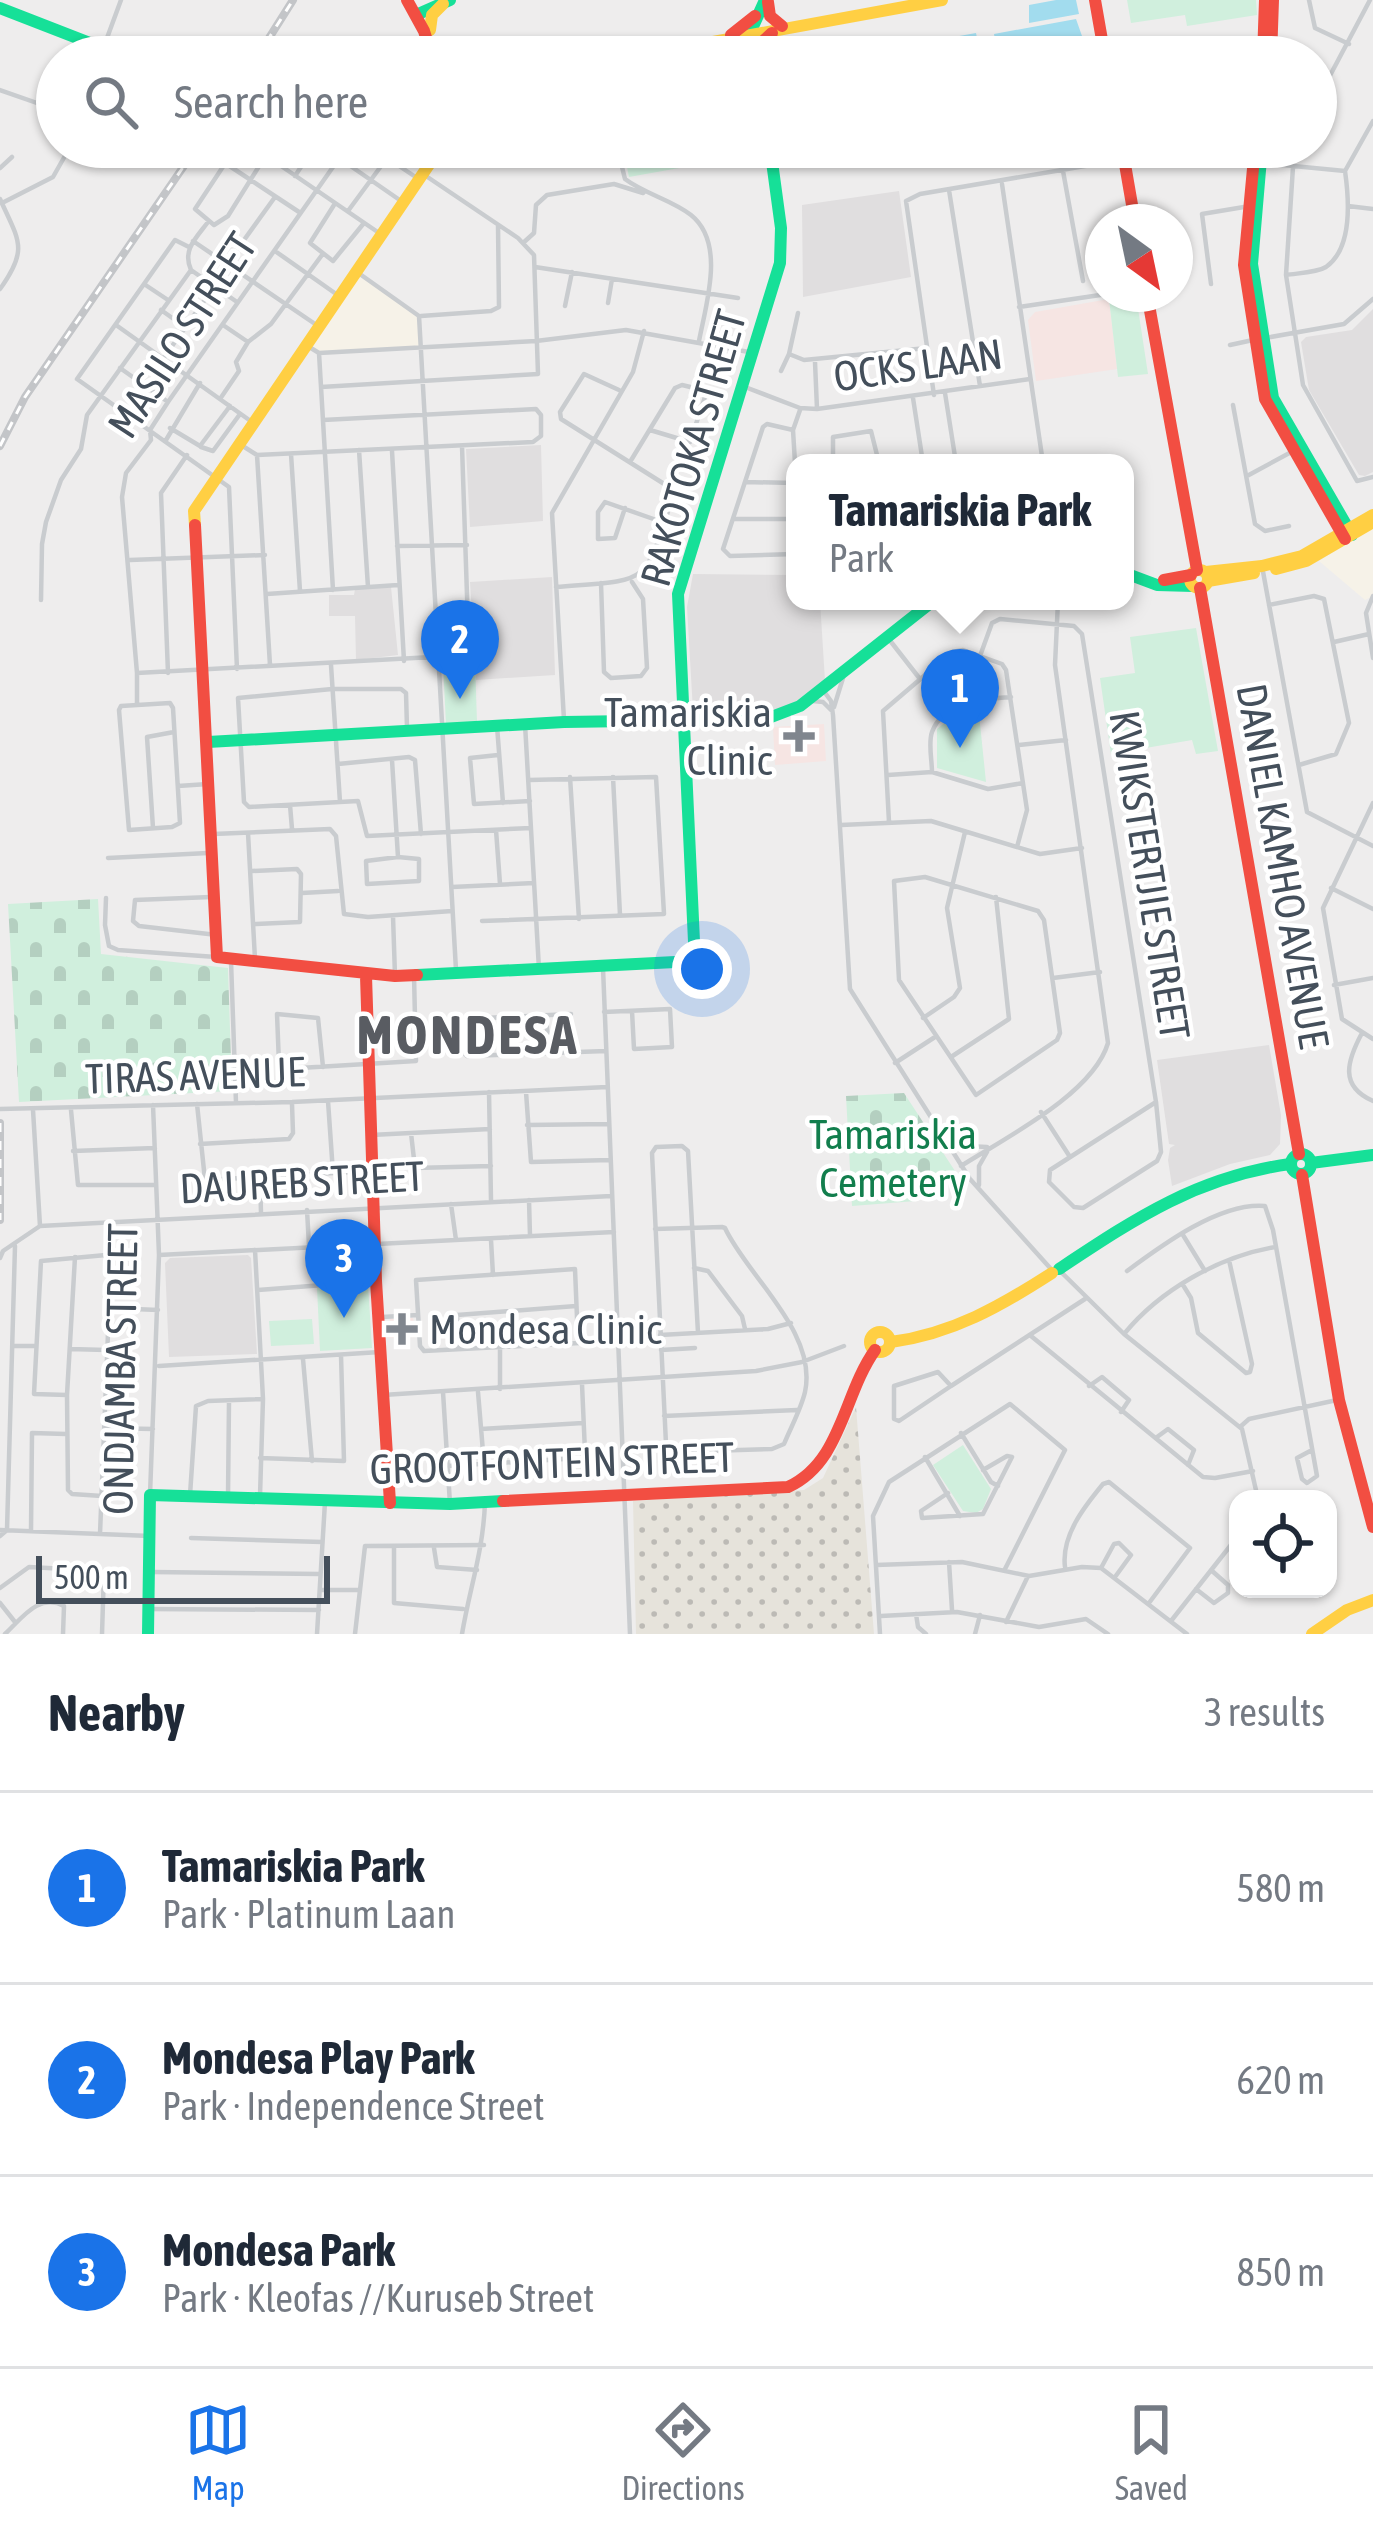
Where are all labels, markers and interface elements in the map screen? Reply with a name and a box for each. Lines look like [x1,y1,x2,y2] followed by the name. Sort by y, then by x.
[36,36,1337,168] search box
[78,69,144,135] icon: search
[174,76,368,128] text: Search here
[1085,204,1193,312] north arrow
[98,224,266,446] street label: MASILO STREET
[631,304,755,592] street label: RAKOTOKA STREET
[831,329,1005,401] street label: OCKS LAAN
[786,454,1134,610] popup
[829,484,1091,536] text: Tamariskia Park
[829,536,894,580] text: Park
[421,600,499,699] pin: 2
[921,649,999,748] pin: 1
[1227,680,1339,1052] street label: DANIEL KAMHO AVENUE
[604,688,772,784] place label: Tamariskia Clinic
[1100,707,1200,1043] street label: KWIKSTERTJIE STREET
[783,720,815,752] marker: Tamariskia Clinic
[672,939,732,999] your location
[357,1004,579,1065] district label: MONDESA
[84,1047,306,1103] street label: TIRAS AVENUE
[809,1110,977,1206] park label: Tamariskia Cemetery
[179,1152,425,1212] street label: DAUREB STREET
[305,1219,383,1318] pin: 3
[93,1223,147,1515] street label: ONDJAMBA STREET
[429,1305,662,1353] place label: Mondesa Clinic
[386,1313,418,1345] marker: Mondesa Clinic
[369,1433,735,1493] street label: GROOTFONTEIN STREET
[1229,1490,1337,1598] map controls
[1229,1490,1337,1598] button: locate
[36,1550,330,1603] scale bar
[54,1558,129,1596] text: 500 m
[48,1683,185,1742] text: Nearby
[1204,1690,1325,1734] text: 3 results
[162,1840,425,1892] text: Tamariskia Park
[78,1866,96,1910] text: 1
[1237,1866,1325,1910] text: 580 m
[162,1892,455,1936] text: Park · Platinum Laan
[162,2032,475,2084] text: Mondesa Play Park
[78,2058,96,2102] text: 2
[1237,2058,1325,2102] text: 620 m
[162,2084,544,2128] text: Park · Independence Street
[162,2224,395,2276] text: Mondesa Park
[78,2250,96,2294] text: 3
[1237,2250,1325,2294] text: 850 m
[162,2276,594,2320] text: Park · Kleofas //Kuruseb Street
[185,2397,251,2507] tab: Map
[621,2397,745,2507] tab: Directions
[1115,2397,1188,2507] tab: Saved

